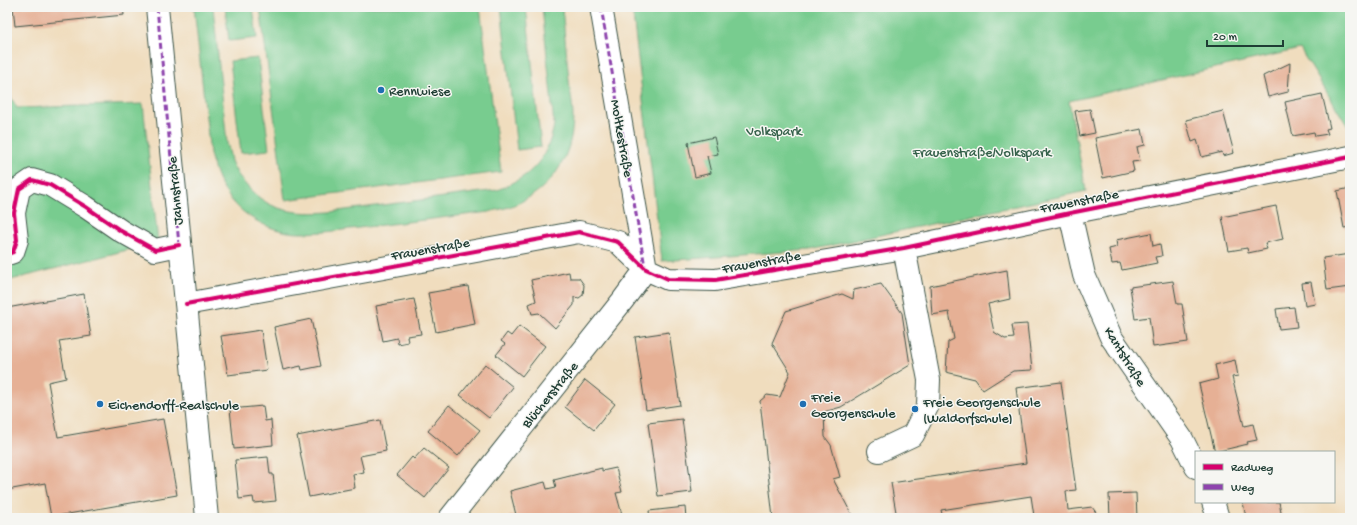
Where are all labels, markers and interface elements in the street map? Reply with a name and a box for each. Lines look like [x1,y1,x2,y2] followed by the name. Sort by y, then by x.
[1207,22,1283,48] scale bar
[1213,31,1238,45] text: 20 m
[389,84,451,101] place label: Rennwiese
[376,85,386,95] marker: Rennwiese
[605,98,636,179] street label: Moltkestraße
[745,124,803,141] park label: Volkspark
[912,145,1053,162] park label: Frauenstraße/Volkspark
[165,155,188,226] street label: Jahnstraße
[1038,186,1121,219] street label: Frauenstraße
[389,235,472,266] street label: Frauenstraße
[720,248,803,279] street label: Frauenstraße
[1099,324,1149,391] street label: Kantstraße
[518,358,583,433] street label: Blücherstraße
[810,390,896,423] place label: Freie Georgenschule
[922,395,1041,428] place label: Freie Georgenschule (Waldorfschule)
[108,398,240,415] place label: Eichendorff-Realschule
[95,399,105,409] marker: Eichendorff-Realschule
[798,399,808,409] marker: Freie Georgenschule
[910,404,920,414] marker: Freie Georgenschule (Waldorfschule)
[1195,451,1335,503] legend
[1231,462,1273,476] text: Radweg
[1231,482,1254,496] text: Weg

